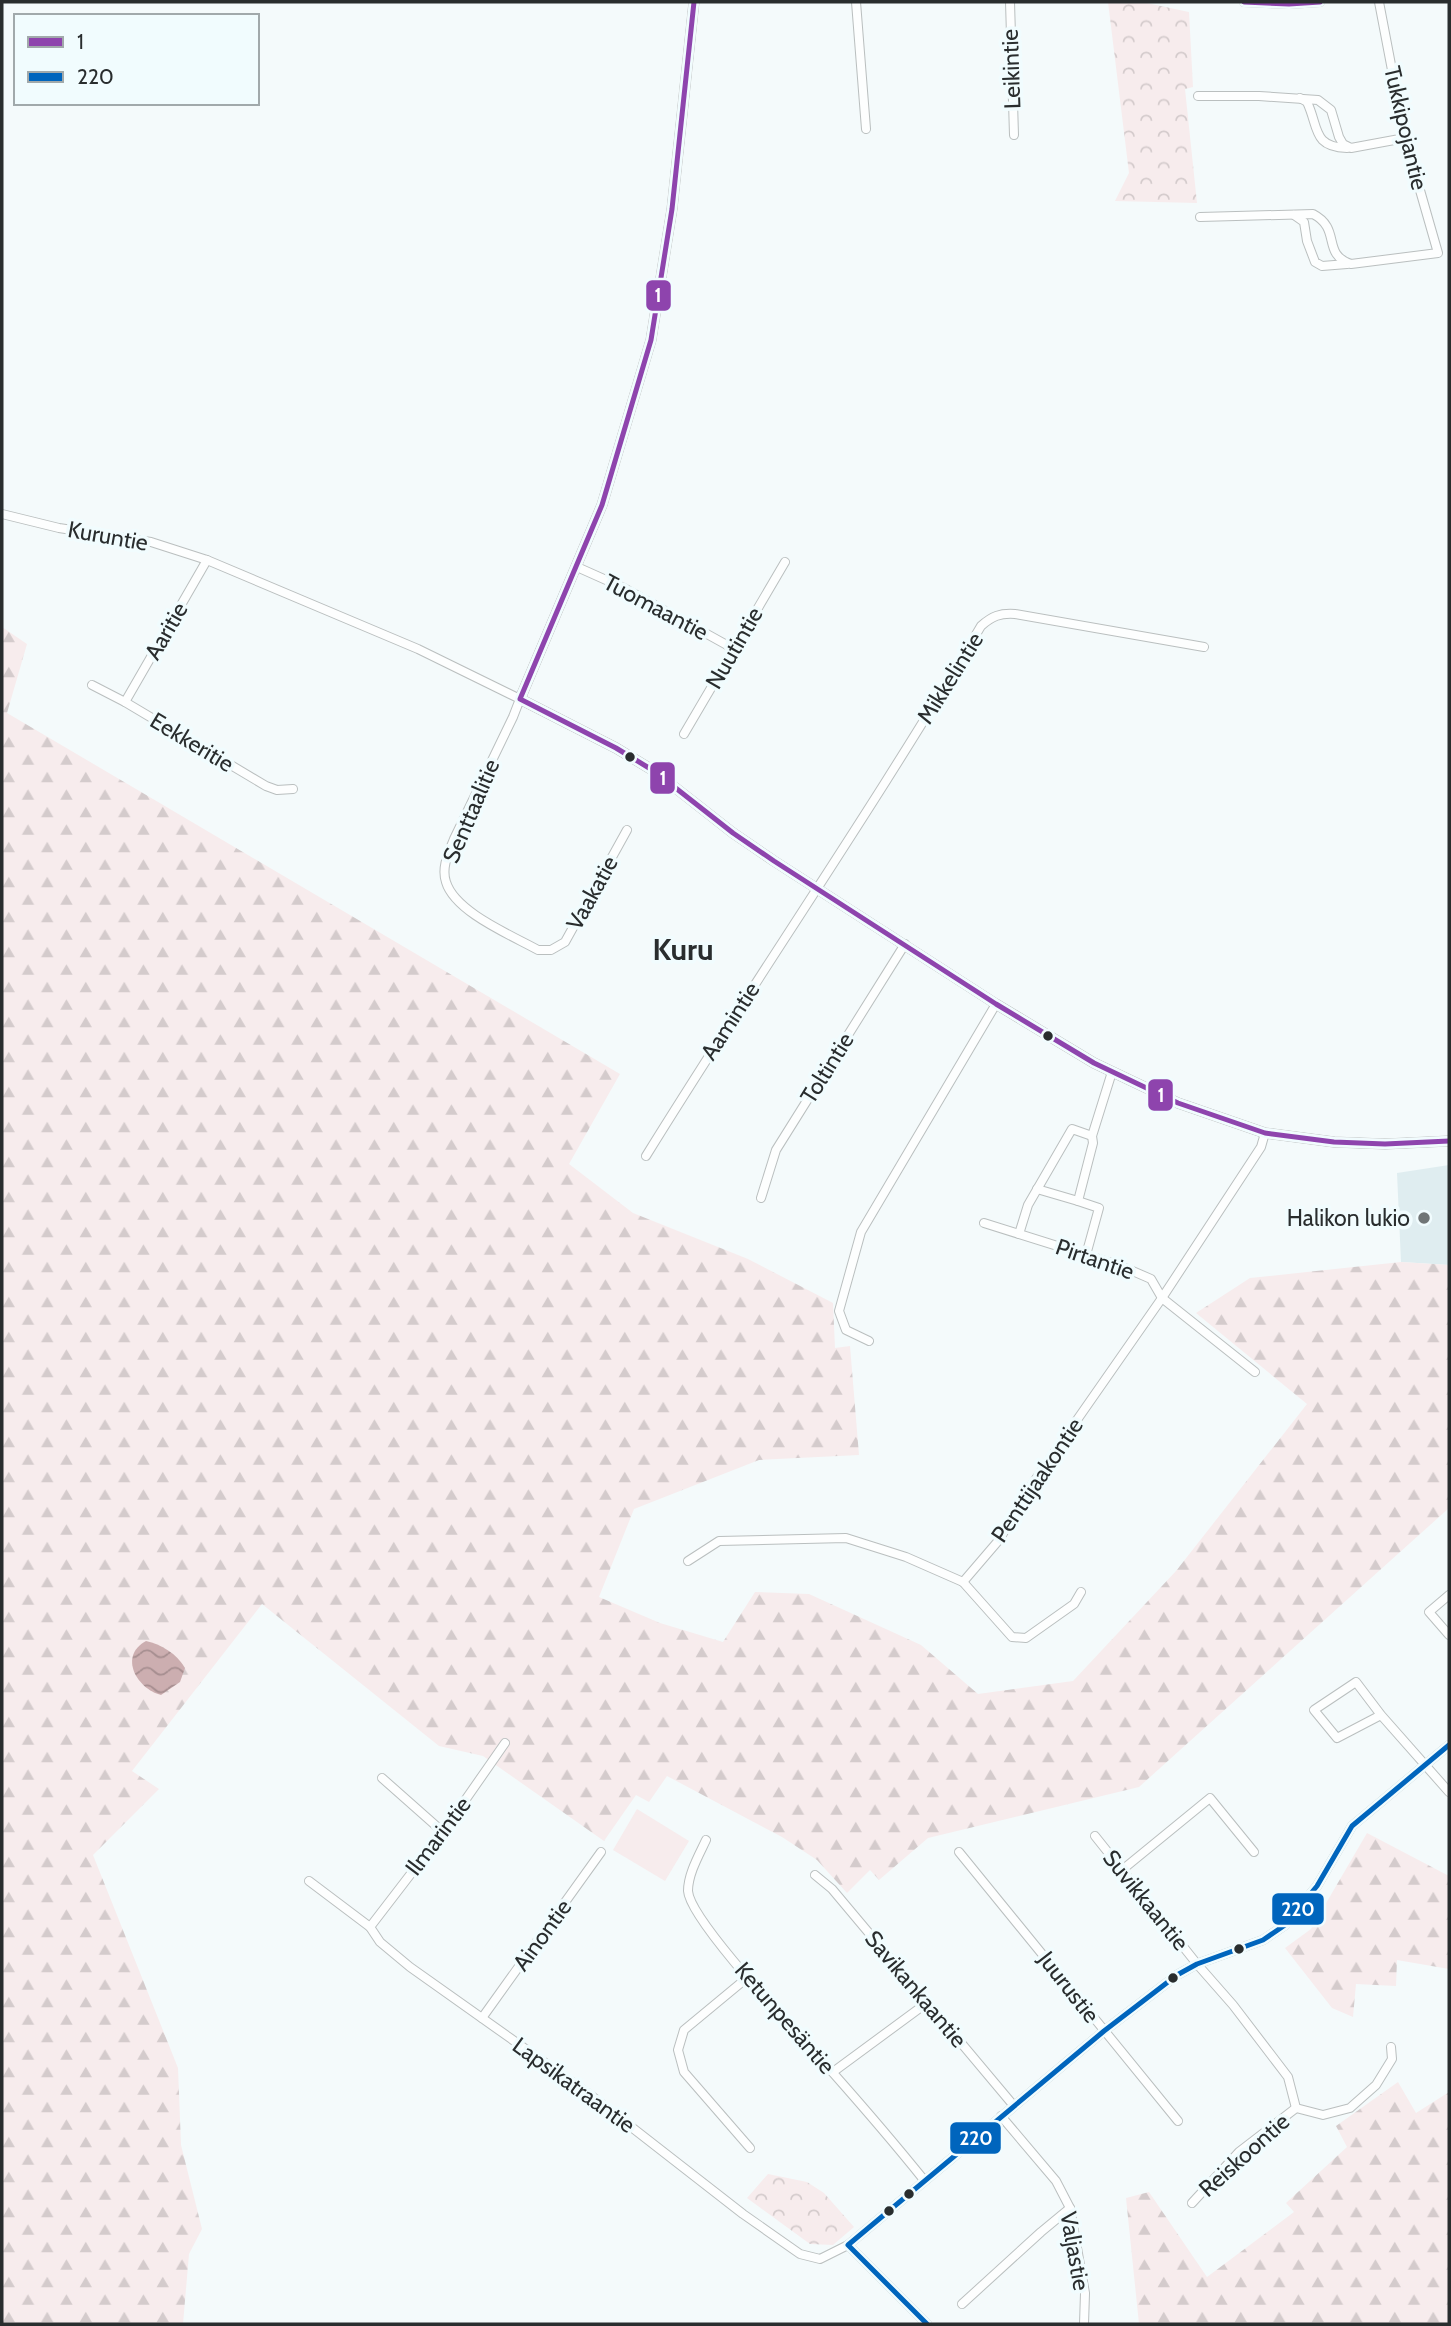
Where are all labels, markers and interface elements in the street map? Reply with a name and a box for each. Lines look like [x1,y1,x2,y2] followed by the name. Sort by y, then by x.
[14,14,259,105] legend
[996,28,1026,110] street label: Leikintie
[77,29,84,54] text: 1
[1378,63,1434,193] street label: Tukkipojantie
[77,64,114,89] text: 220
[645,279,672,312] line badge: 1
[654,284,662,307] text: 1
[66,515,150,557] street label: Kuruntie
[599,568,713,646] street label: Tuomaantie
[138,597,194,665] street label: Aaritie
[699,602,769,694] street label: Nuutintie
[911,627,989,729] street label: Mikkelintie
[145,706,239,778] street label: Eekkeritie
[623,750,637,764] unlabelled marker
[437,755,505,867] street label: Senttaalitie
[649,761,676,795] line badge: 1
[659,767,667,790] text: 1
[560,851,624,935] street label: Vaakatie
[653,931,713,968] district label: Kuru
[694,977,766,1065] street label: Aamintie
[794,1027,860,1109] street label: Toltintie
[1041,1029,1055,1043] unlabelled marker
[1147,1078,1174,1112] line badge: 1
[1157,1084,1165,1107] text: 1
[1287,1204,1410,1232] place label: Halikon lukio
[1416,1210,1432,1226] marker: Halikon lukio
[1052,1233,1138,1285] street label: Pirtantie
[985,1412,1089,1548] street label: Penttijaakontie
[399,1791,477,1881] street label: Ilmarintie
[1097,1844,1195,1956] street label: Suvikkaantie
[1271,1892,1325,1926] line badge: 220
[507,1894,577,1976] street label: Ainontie
[1281,1898,1315,1921] text: 220
[859,1925,973,2053] street label: Savikankaantie
[1232,1942,1246,1956] unlabelled marker
[1032,1945,1106,2028] street label: Juurustie
[729,1956,841,2080] street label: Ketunpesäntie
[1166,1971,1180,1985] unlabelled marker
[507,2031,641,2139] street label: Lapsikatraantie
[1193,2107,1295,2203] street label: Reiskoontie
[949,2121,1002,2155] line badge: 220
[959,2127,993,2150] text: 220
[902,2187,916,2201] unlabelled marker
[882,2204,896,2218] unlabelled marker
[1054,2209,1096,2293] street label: Valjastie

